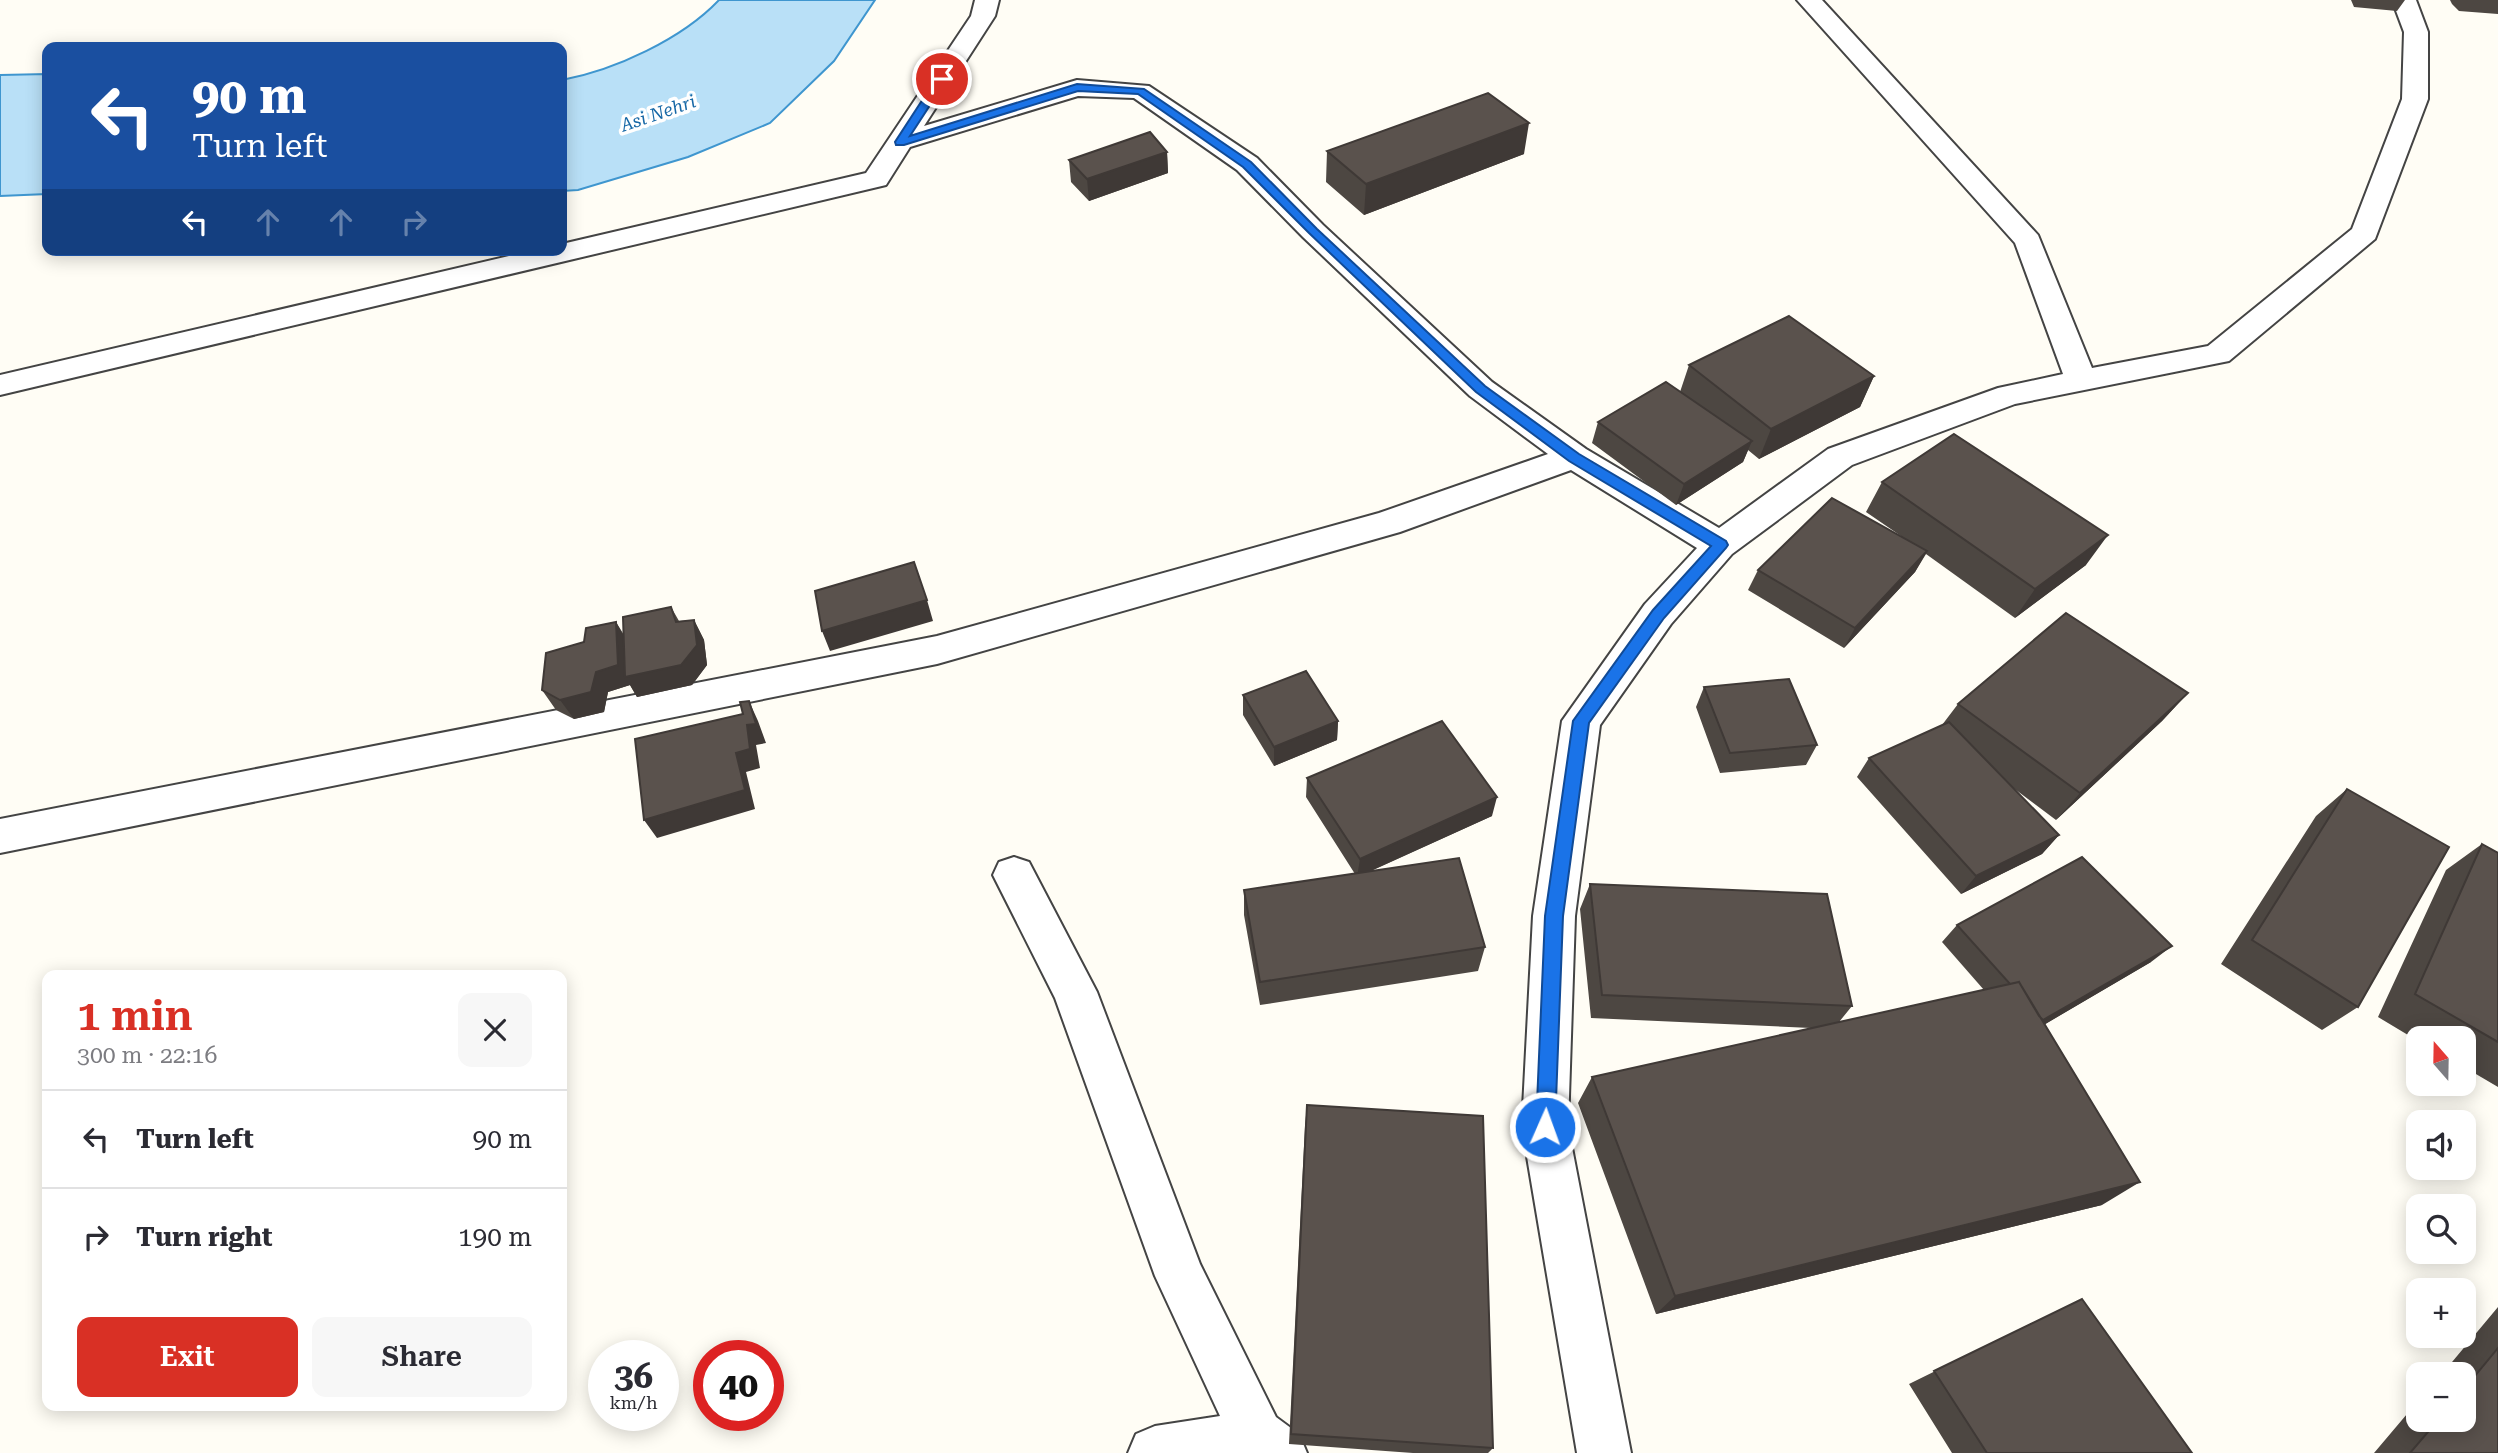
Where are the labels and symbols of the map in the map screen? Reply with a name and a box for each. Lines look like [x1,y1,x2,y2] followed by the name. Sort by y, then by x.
[912,49,972,109] pin
[617,90,699,136] water label: Asi Nehri
[2406,1026,2476,1096] north arrow
[1508,1090,1582,1164] position arrow
[693,1340,784,1431] speed limit sign: 40

